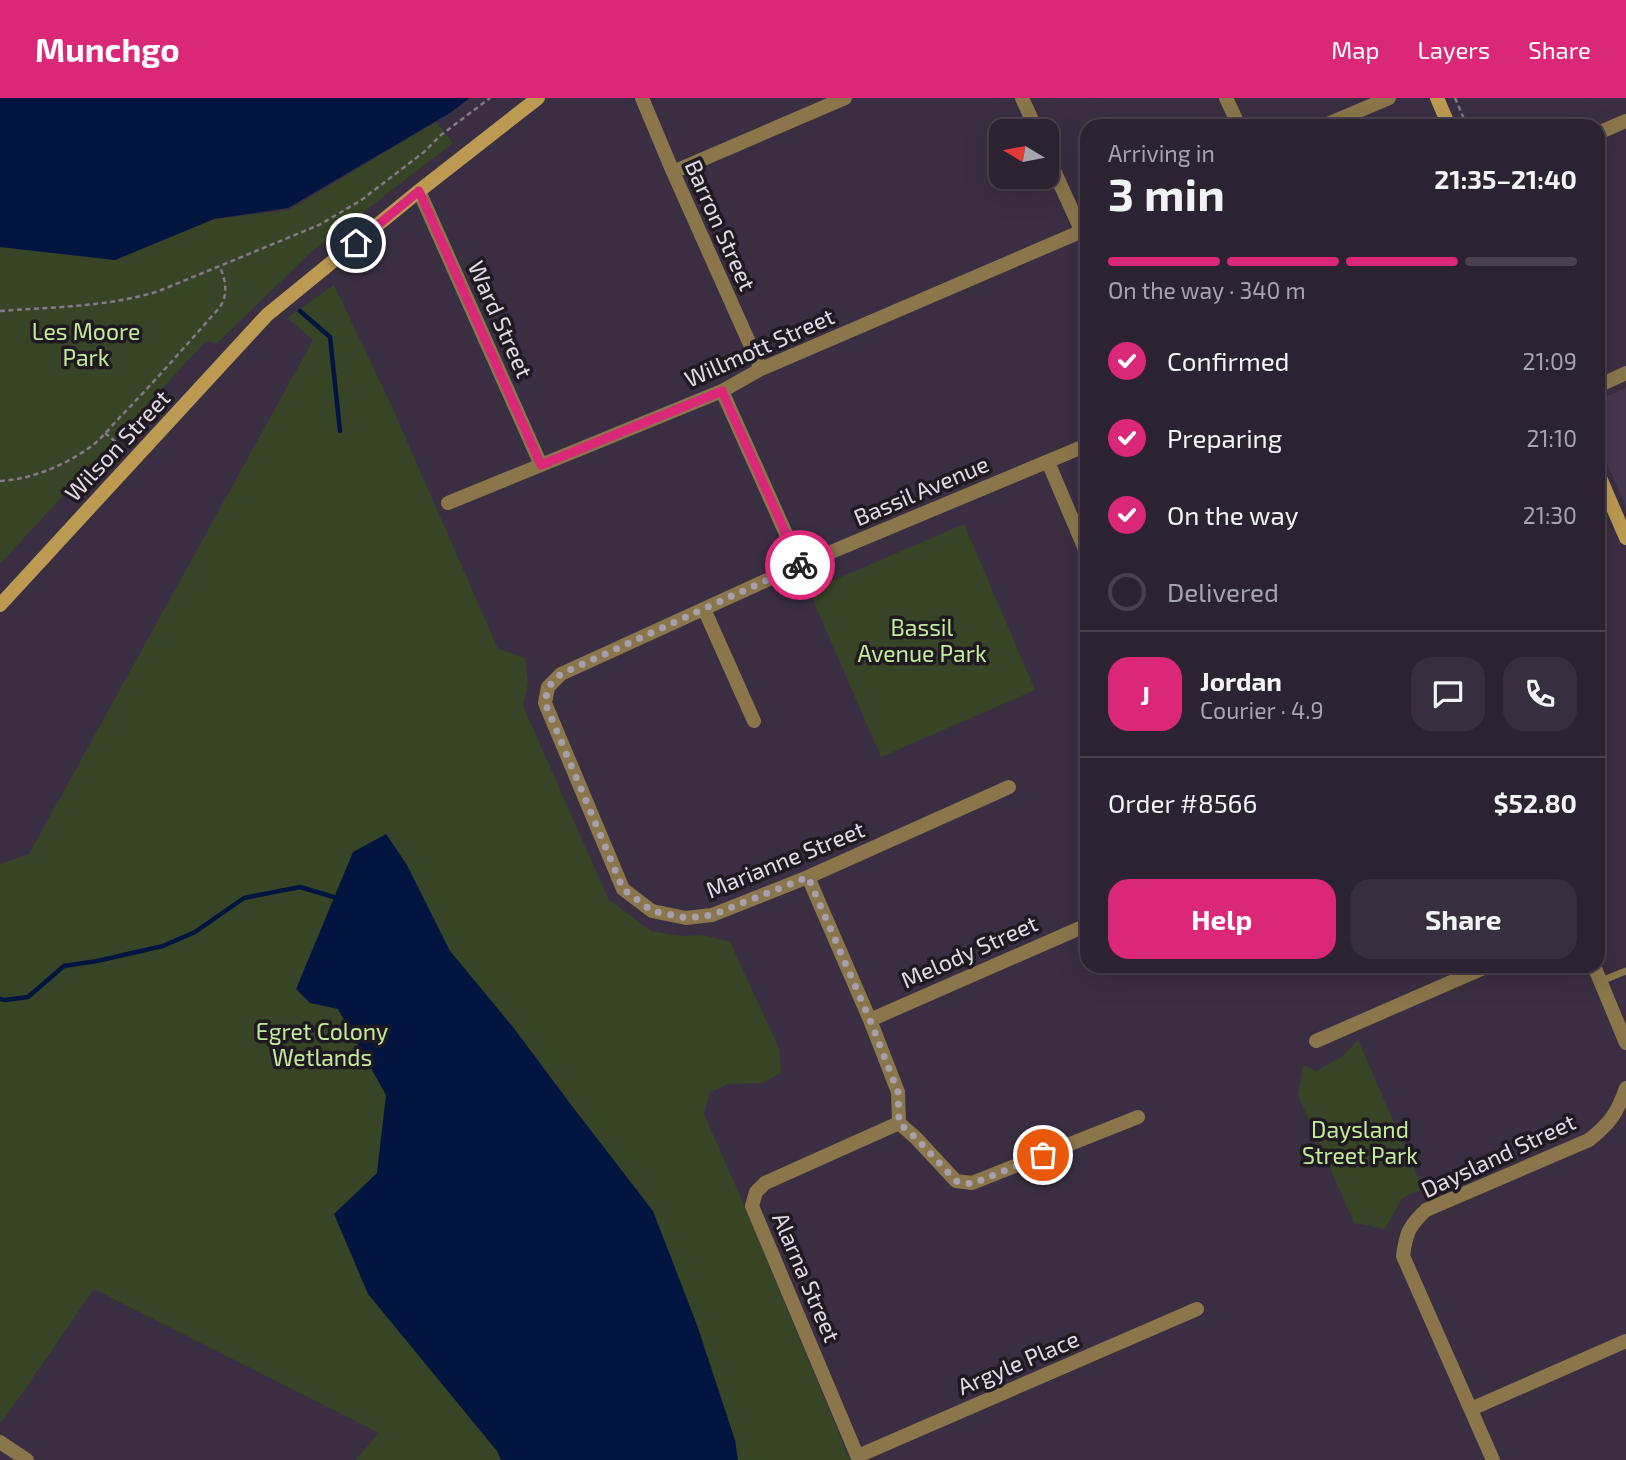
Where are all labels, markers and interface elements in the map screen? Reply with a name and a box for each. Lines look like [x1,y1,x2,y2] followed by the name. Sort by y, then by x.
[35,29,180,69] text: Munchgo
[1331,35,1379,64] text: Map
[1417,35,1490,64] text: Layers
[1528,35,1591,64] text: Share
[989,119,1059,189] north arrow
[989,119,1059,189] map controls
[1108,139,1215,167] text: Arriving in
[680,155,762,295] street label: Barron Street
[1434,163,1577,194] text: 21:35–21:40
[1108,165,1225,220] text: 3 min
[326,213,386,273] pin
[337,224,375,262] icon: home
[463,256,539,382] street label: Ward Street
[1108,276,1306,304] text: On the way · 340 m
[680,301,838,393] street label: Willmott Street
[32,317,140,371] park label: Les Moore Park
[1108,342,1146,380] icon: check
[1167,345,1290,376] text: Confirmed
[1522,347,1577,375] text: 21:09
[59,384,176,506] street label: Wilson Street
[1108,419,1146,457] icon: check
[1167,422,1282,453] text: Preparing
[1526,424,1577,452] text: 21:10
[849,449,993,531] street label: Bassil Avenue
[1108,496,1146,534] icon: check
[1167,499,1298,530] text: On the way
[1523,501,1577,529] text: 21:30
[765,530,835,600] courier
[781,546,819,584] icon: bike
[1167,576,1279,607] text: Delivered
[857,613,987,667] park label: Bassil Avenue Park
[1411,657,1485,731] button: chat
[1503,657,1577,731] button: phone
[1200,665,1282,696] text: Jordan
[1140,679,1150,710] text: J
[1200,696,1324,724] text: Courier · 4.9
[1108,787,1257,818] text: Order #8566
[1494,787,1577,818] text: $52.80
[702,814,869,904] street label: Marianne Street
[1108,879,1336,959] button: Help
[1350,879,1577,959] button: Share
[896,908,1042,994] street label: Melody Street
[256,1017,388,1071] park label: Egret Colony Wetlands
[1416,1107,1580,1203] street label: Daysland Street
[1302,1115,1418,1169] park label: Daysland Street Park
[1013,1125,1073,1185] pin
[1024,1136,1062,1174] icon: bag
[767,1208,847,1346] street label: Alarna Street
[953,1324,1083,1400] street label: Argyle Place

